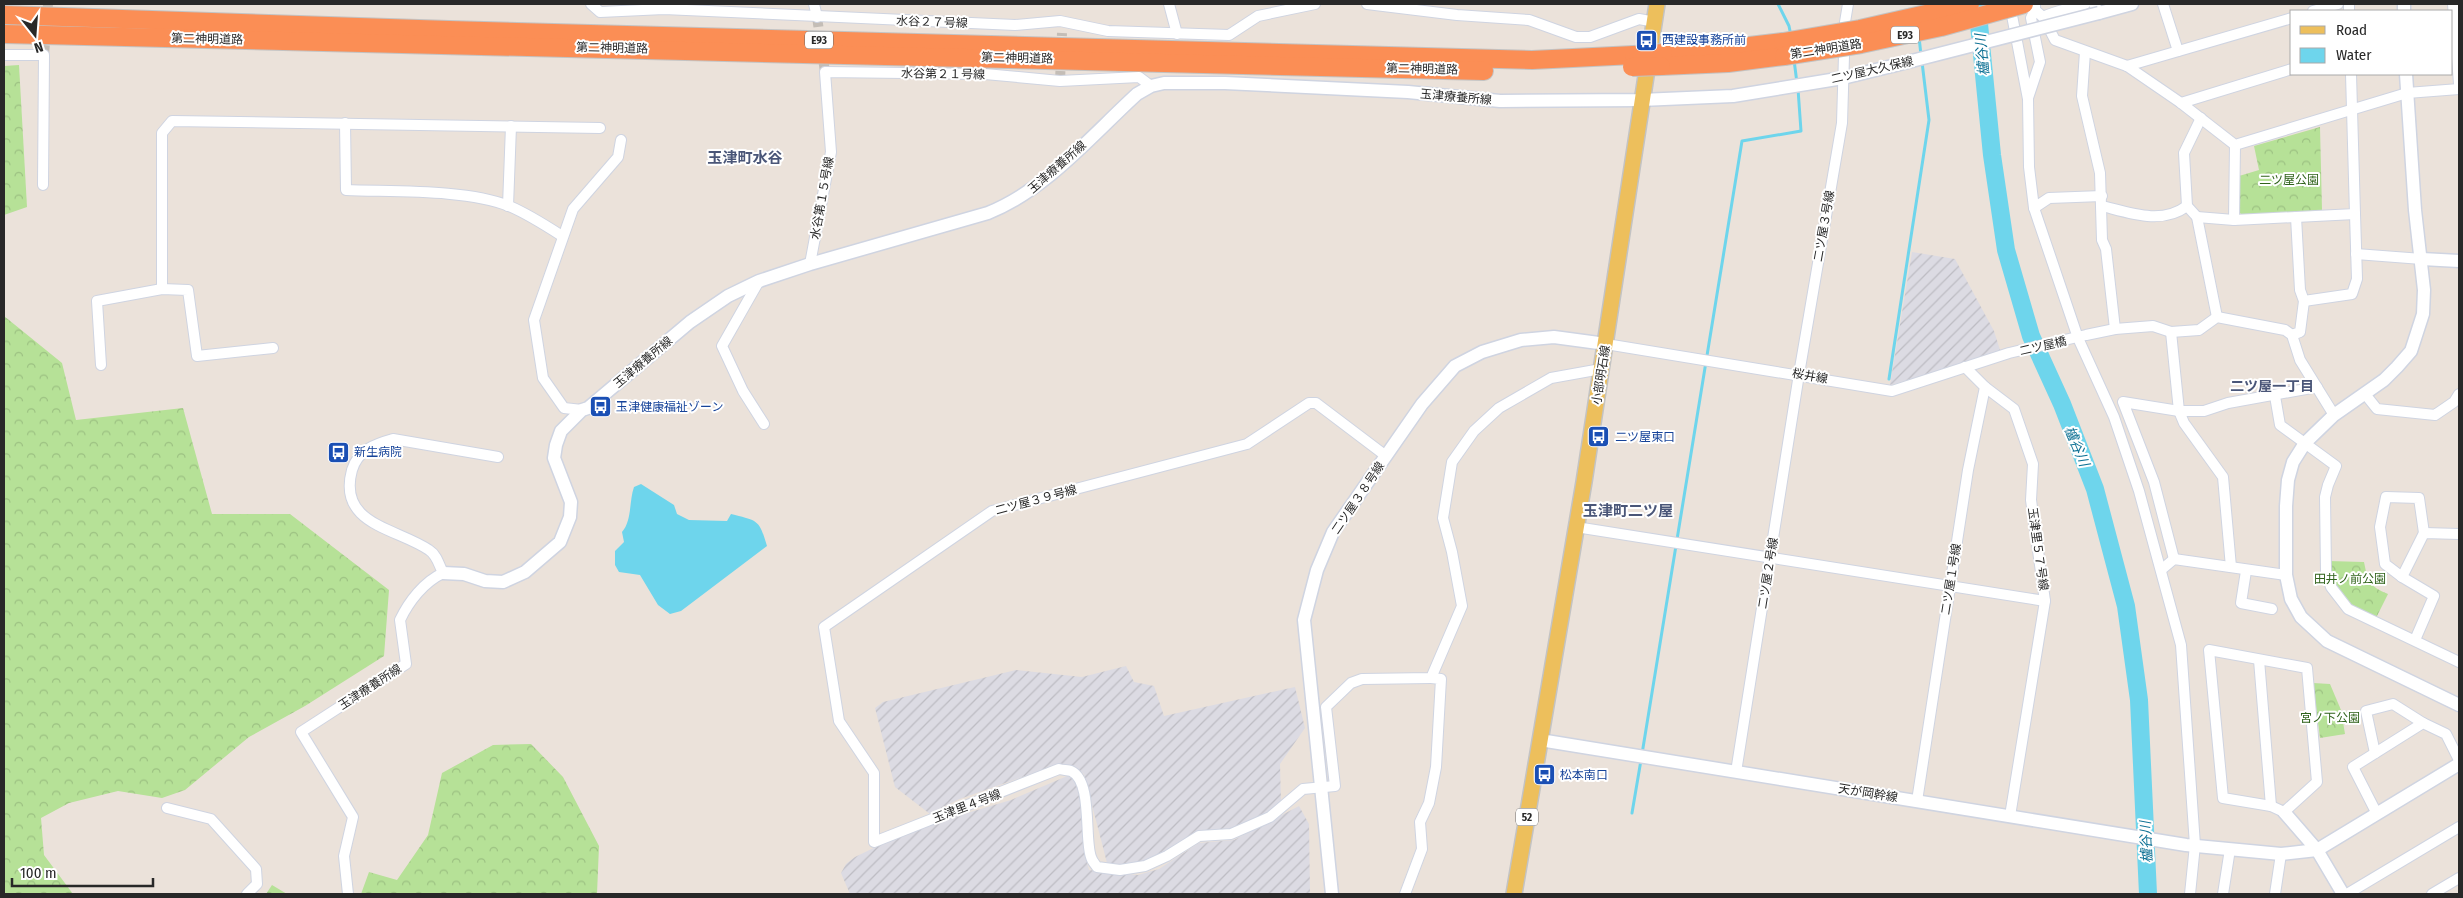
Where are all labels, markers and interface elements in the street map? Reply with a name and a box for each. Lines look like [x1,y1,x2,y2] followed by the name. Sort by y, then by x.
[10,10,60,60] north arrow
[2290,10,2453,75] legend
[896,14,968,30] street label: 水谷２７号線
[2336,21,2367,39] text: Road
[1891,26,1919,44] road number: E93
[1634,28,1658,52] bus stop icon: 西建設事務所前
[171,31,243,47] street label: 第二神明道路
[1972,31,1993,77] water label: 櫨谷川
[805,32,833,48] road number: E93
[1662,33,1746,47] place label: 西建設事務所前
[1789,36,1863,62] street label: 第二神明道路
[32,38,45,56] text: N
[576,40,648,56] street label: 第二神明道路
[2336,46,2372,64] text: Water
[981,50,1053,66] street label: 第二神明道路
[1829,54,1915,86] street label: 二ツ屋大久保線
[1386,61,1458,77] street label: 第二神明道路
[901,66,985,82] street label: 水谷第２１号線
[1420,87,1492,107] street label: 玉津療養所線
[1025,138,1089,196] street label: 玉津療養所線
[707,149,783,167] district label: 玉津町水谷
[808,155,836,241] street label: 水谷第１５号線
[2259,173,2319,187] park label: 二ツ屋公園
[1811,189,1837,263] street label: 二ツ屋３号線
[611,333,675,391] street label: 玉津療養所線
[2018,334,2068,358] street label: 二ツ屋橋
[1589,344,1613,406] street label: 小部明石線
[1791,366,1829,386] street label: 桜井線
[2230,378,2314,395] district label: 二ツ屋一丁目
[588,395,612,419] bus stop icon: 玉津健康福祉ゾーン
[616,400,723,414] place label: 玉津健康福祉ゾーン
[2061,424,2093,471] water label: 櫨谷川
[1587,425,1611,449] bus stop icon: 二ツ屋東口
[1615,430,1675,444] place label: 二ツ屋東口
[326,440,350,464] bus stop icon: 新生病院
[354,445,402,459] place label: 新生病院
[1329,459,1387,537] street label: 二ツ屋３８号線
[994,482,1078,518] street label: 二ツ屋３９号線
[1583,502,1673,520] district label: 玉津町二ツ屋
[2025,506,2051,592] street label: 玉津里５７号線
[1755,536,1781,610] street label: 二ツ屋２号線
[1938,542,1964,616] street label: 二ツ屋１号線
[2314,572,2386,586] park label: 田井ノ前公園
[336,662,404,712] street label: 玉津療養所線
[2300,711,2360,725] park label: 宮ノ下公園
[1532,763,1556,787] bus stop icon: 松本南口
[1560,768,1608,782] place label: 松本南口
[1837,781,1899,805] street label: 天が岡幹線
[931,787,1003,825] street label: 玉津里４号線
[1516,809,1538,826] road number: 52
[2137,819,2156,863] water label: 櫨谷川
[12,856,154,888] scale bar
[20,864,57,882] text: 100 m

